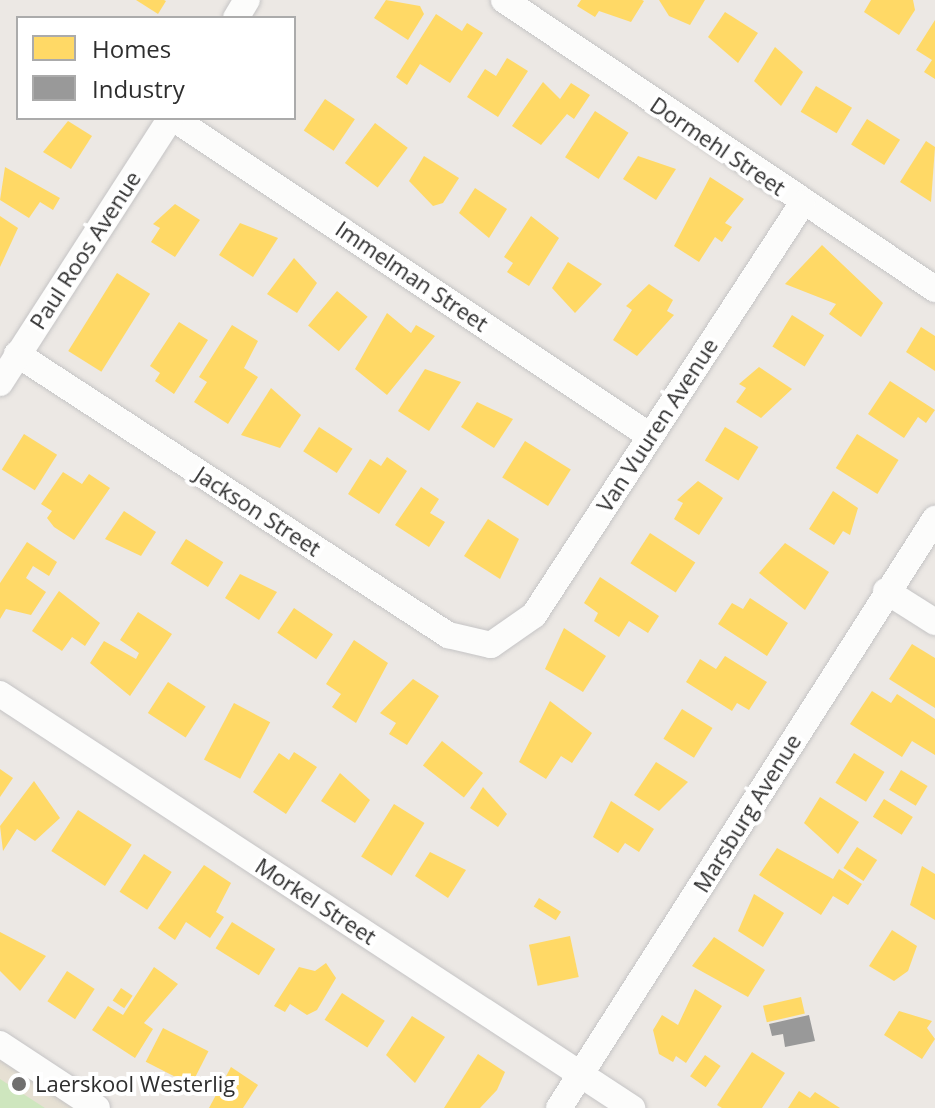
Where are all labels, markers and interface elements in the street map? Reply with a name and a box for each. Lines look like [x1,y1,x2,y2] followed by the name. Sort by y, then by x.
[16,16,296,120] legend
[92,32,171,65] text: Homes
[92,72,185,105] text: Industry
[645,91,791,201] street label: Dormehl Street
[24,166,146,334] street label: Paul Roos Avenue
[331,215,493,337] street label: Immelman Street
[591,333,723,517] street label: Van Vuuren Avenue
[190,461,326,561] street label: Jackson Street
[688,729,806,897] street label: Marsburg Avenue
[251,852,381,950] street label: Morkel Street
[35,1071,235,1097] place label: Laerskool Westerlig
[10,1075,28,1093] marker: Laerskool Westerlig

